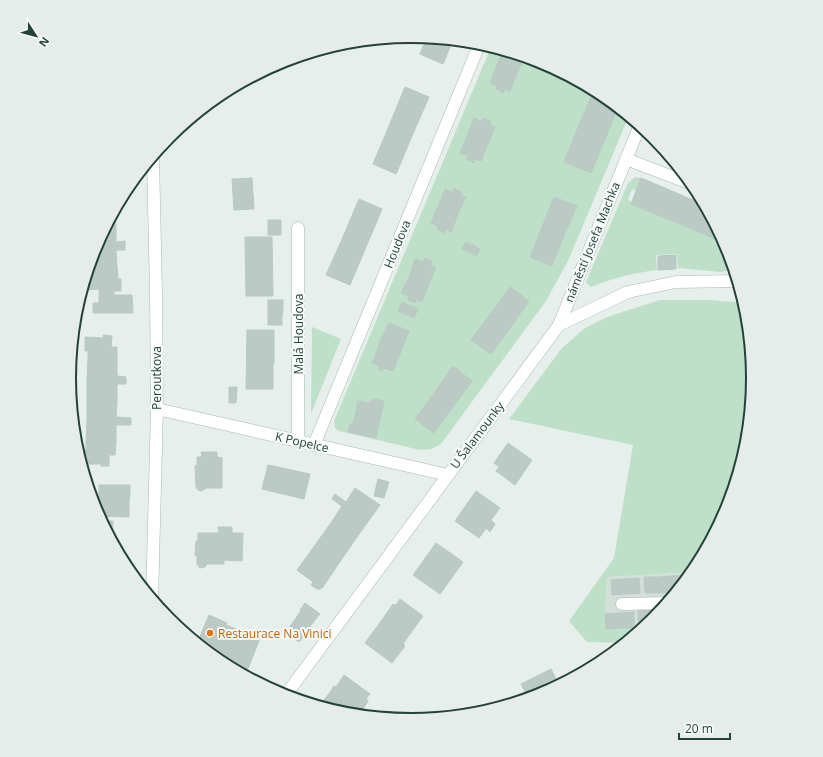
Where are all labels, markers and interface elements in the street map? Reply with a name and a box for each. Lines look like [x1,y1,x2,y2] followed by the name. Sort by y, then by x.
[16,16,56,56] north arrow
[36,34,53,50] text: N
[560,179,624,305] street label: náměstí Josefa Machka
[380,217,414,271] street label: Houdova
[290,294,307,374] street label: Malá Houdova
[148,346,165,410] street label: Peroutkova
[446,397,509,472] street label: U Šalamounky
[274,428,331,456] street label: K Popelce
[218,625,332,642] place label: Restaurace Na Vinici
[205,628,215,638] marker: Restaurace Na Vinici
[679,715,730,741] scale bar
[685,720,713,737] text: 20 m

